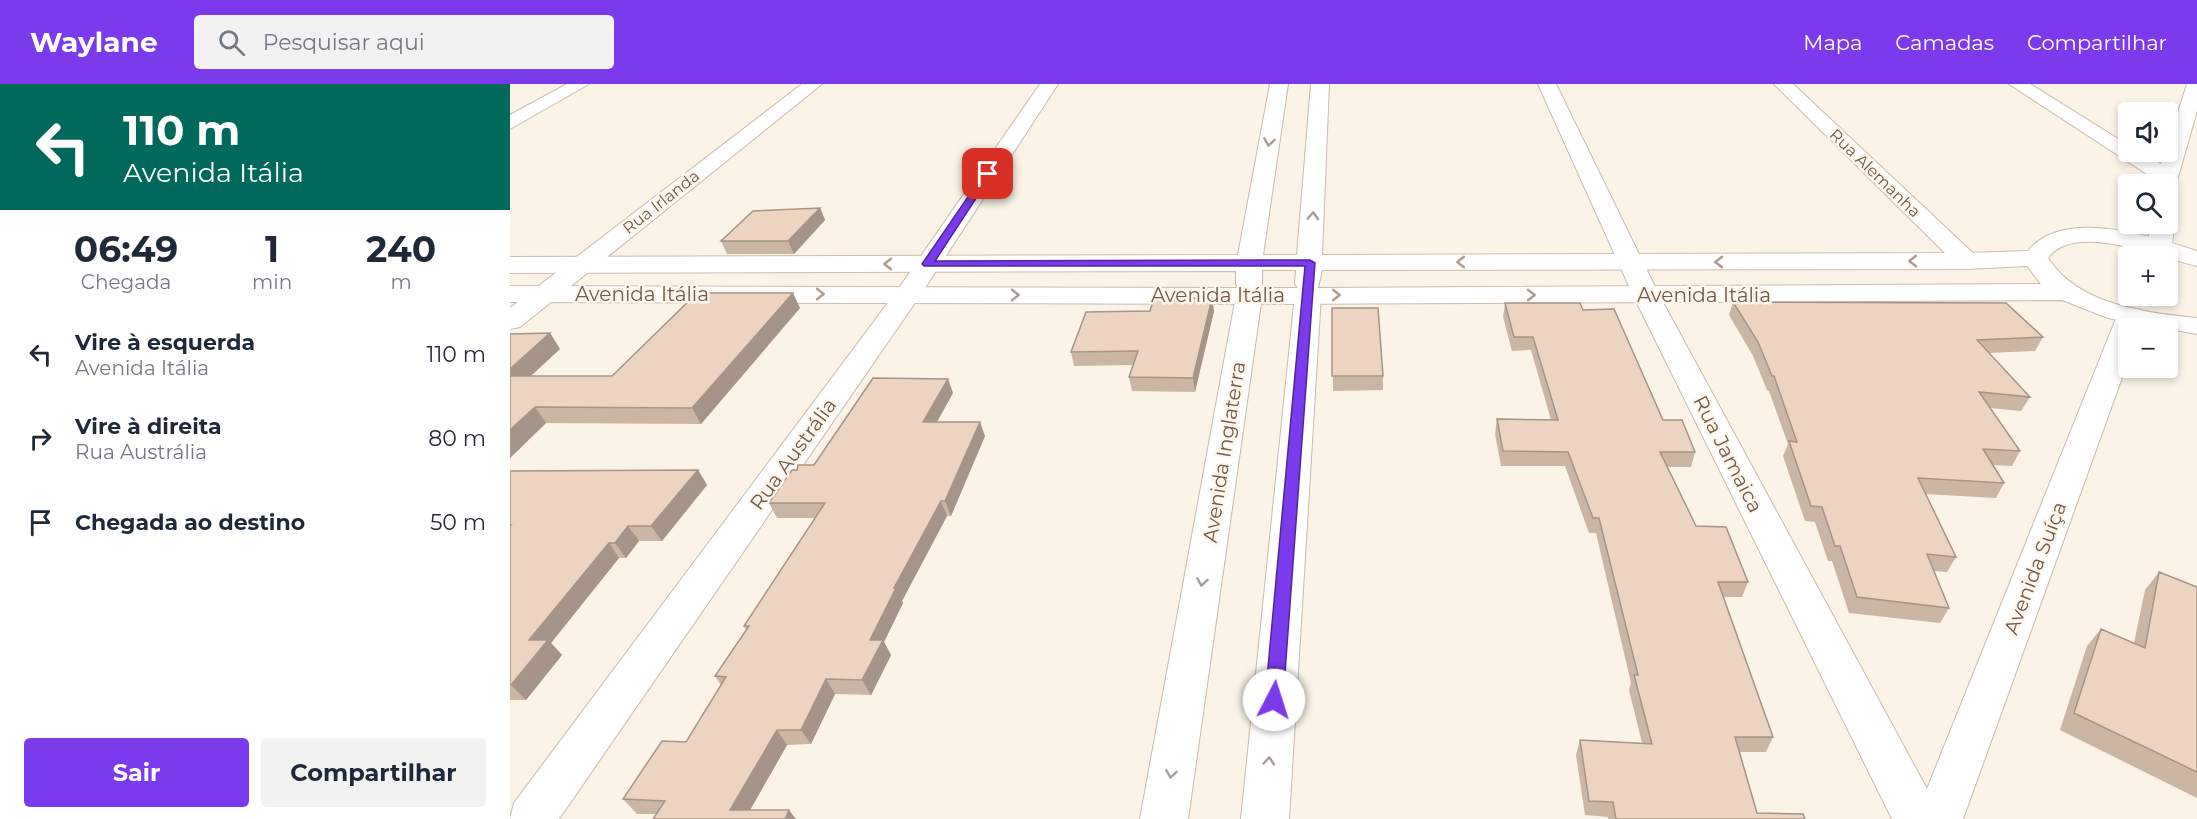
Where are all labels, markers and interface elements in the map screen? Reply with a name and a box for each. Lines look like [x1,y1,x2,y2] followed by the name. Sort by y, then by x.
[194,15,614,69] search box
[30,25,158,59] text: Waylane
[215,26,248,59] icon: search
[263,29,425,56] text: Pesquisar aqui
[1803,30,1862,55] text: Mapa
[1895,30,1994,55] text: Camadas
[2027,30,2167,55] text: Compartilhar
[2118,102,2178,378] map controls
[2118,102,2178,162] button: sound
[123,104,240,156] text: 110 m
[24,108,102,186] icon: left
[1826,125,1924,221] street label: Rua Alemanha
[1264,137,1276,146] one-way arrow
[962,148,1013,199] pin
[123,156,304,189] text: Avenida Itália
[971,157,1004,190] icon: arrive
[619,166,703,238] street label: Rua Irlanda
[2118,174,2178,234] button: search
[1306,211,1319,220] one-way arrow
[74,227,178,271] text: 06:49
[265,227,279,271] text: 1
[366,227,436,271] text: 240
[2118,246,2178,306] button: +
[1909,255,1918,267] one-way arrow
[1456,256,1465,268] one-way arrow
[1714,256,1723,268] one-way arrow
[883,258,892,270] one-way arrow
[81,270,171,294] text: Chegada
[252,270,292,294] text: min
[390,270,412,294] text: m
[575,282,709,306] street label: Avenida Itália
[1151,283,1285,307] street label: Avenida Itália
[1637,283,1771,307] street label: Avenida Itália
[816,288,825,300] one-way arrow
[1011,289,1020,301] one-way arrow
[1332,289,1341,301] one-way arrow
[1527,289,1536,301] one-way arrow
[2118,318,2178,378] button: −
[75,329,255,356] text: Vire à esquerda
[24,338,57,371] icon: left
[426,341,486,368] text: 110 m
[75,356,209,380] text: Avenida Itália
[1198,360,1250,544] street label: Avenida Inglaterra
[1688,391,1768,517] street label: Rua Jamaica
[745,394,841,514] street label: Rua Austrália
[75,413,222,440] text: Vire à direita
[24,422,57,455] icon: right
[428,425,486,452] text: 80 m
[75,440,207,464] text: Rua Austrália
[1999,498,2071,638] street label: Avenida Suíça
[24,506,57,539] icon: arrive
[75,509,305,536] text: Chegada ao destino
[430,509,486,536] text: 50 m
[1197,577,1209,586] one-way arrow
[1242,668,1306,732] position arrow
[24,738,249,807] button: Sair
[261,738,486,807] button: Compartilhar
[1263,756,1276,765] one-way arrow
[1165,769,1178,779] one-way arrow

